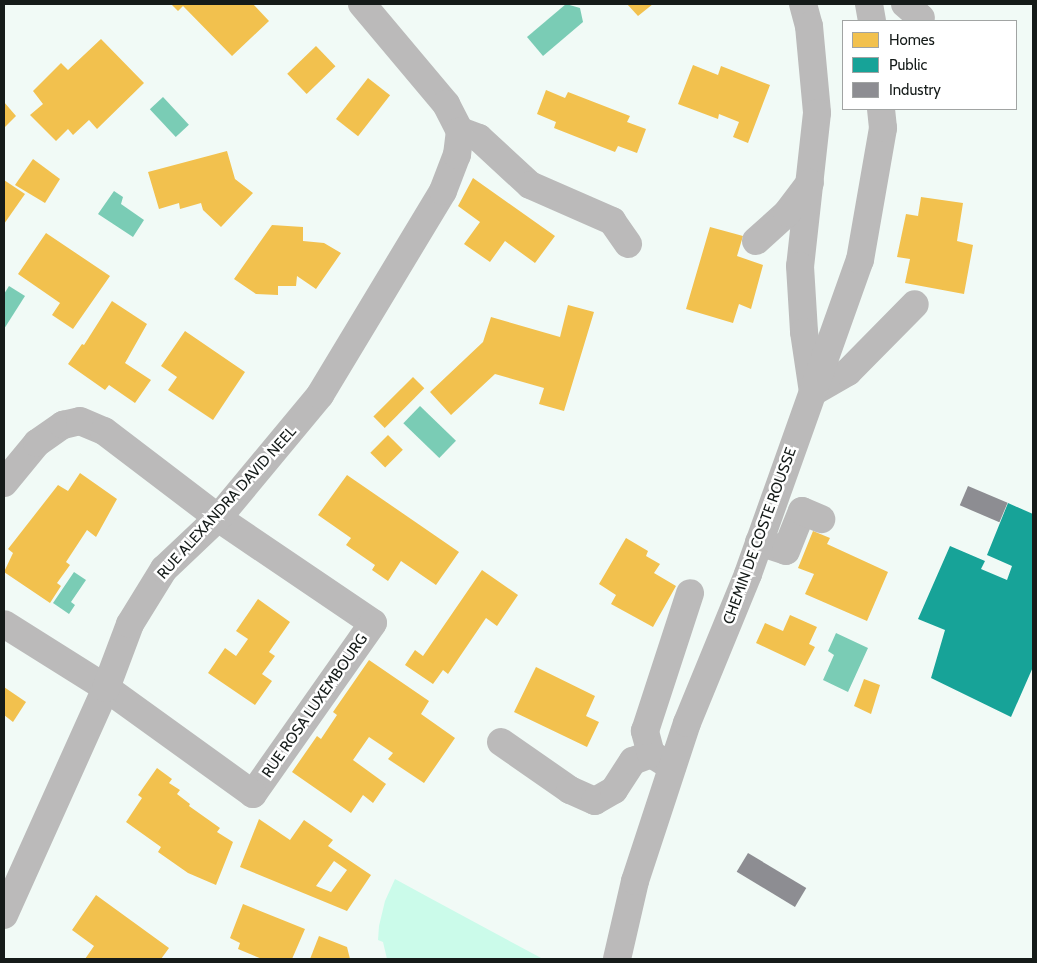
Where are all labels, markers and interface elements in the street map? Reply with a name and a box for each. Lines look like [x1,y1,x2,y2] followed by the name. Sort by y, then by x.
[842,20,1017,110] legend
[889,31,935,49] text: Homes
[889,56,927,74] text: Public
[889,81,941,99] text: Industry
[154,423,300,583] street label: RUE ALEXANDRA DAVID NEEL
[720,445,800,627] street label: CHEMIN DE COSTE ROUSSE
[258,631,372,781] street label: RUE ROSA LUXEMBOURG

